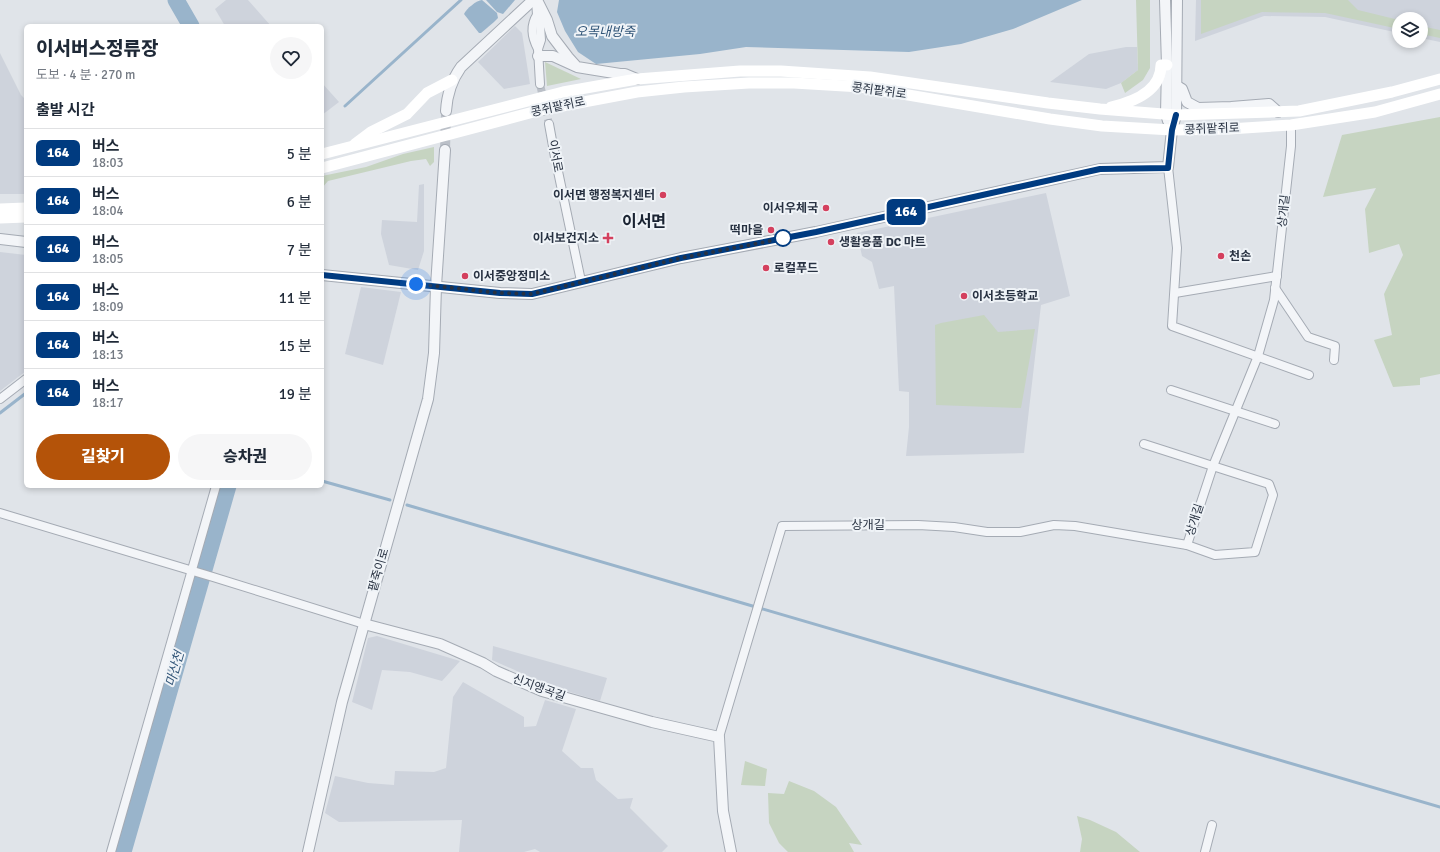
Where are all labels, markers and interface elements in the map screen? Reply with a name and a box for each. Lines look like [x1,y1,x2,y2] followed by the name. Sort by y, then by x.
[1392,12,1428,48] map controls
[1392,12,1428,48] button: layers
[575,24,636,40] water label: 오목내방죽
[36,37,158,61] text: 이서버스정류장
[270,37,312,79] button: heart
[36,67,135,83] text: 도보 · 4 분 · 270 m
[851,80,907,102] street label: 콩쥐팥쥐로
[529,94,587,120] street label: 콩쥐팥쥐로
[36,101,95,119] text: 출발 시간
[1184,121,1240,137] street label: 콩쥐팥쥐로
[92,137,120,155] text: 버스
[544,138,566,174] street label: 이서로
[47,144,69,161] text: 164
[287,145,312,163] text: 5 분
[92,155,124,171] text: 18:03
[92,185,120,203] text: 버스
[553,188,655,203] place label: 이서면 행정복지센터
[658,190,668,200] marker: 이서면 행정복지센터
[47,192,69,209] text: 164
[287,193,312,211] text: 6 분
[1275,194,1293,228] street label: 상개길
[883,199,929,225] line badge: 164
[763,201,818,216] place label: 이서우체국
[92,203,124,219] text: 18:04
[821,203,831,213] marker: 이서우체국
[895,203,917,220] text: 164
[622,212,666,232] district label: 이서면
[730,223,763,238] place label: 떡마을
[766,225,776,235] marker: 떡마을
[774,229,792,247] unlabelled marker
[533,231,599,246] place label: 이서보건지소
[602,232,614,244] marker: 이서보건지소
[92,233,120,251] text: 버스
[839,235,926,250] place label: 생활용품 DC 마트
[826,237,836,247] marker: 생활용품 DC 마트
[47,240,69,257] text: 164
[287,241,312,259] text: 7 분
[1229,249,1251,264] place label: 천손
[92,251,124,267] text: 18:05
[1216,251,1226,261] marker: 천손
[774,261,818,276] place label: 로컬푸드
[761,263,771,273] marker: 로컬푸드
[473,269,550,284] place label: 이서중앙정미소
[460,271,470,281] marker: 이서중앙정미소
[406,274,426,294] your location
[92,281,120,299] text: 버스
[47,288,69,305] text: 164
[279,289,312,307] text: 11 분
[972,289,1038,304] place label: 이서초등학교
[959,291,969,301] marker: 이서초등학교
[92,299,124,315] text: 18:09
[92,329,120,347] text: 버스
[47,336,69,353] text: 164
[279,337,312,355] text: 15 분
[92,347,124,363] text: 18:13
[92,377,120,395] text: 버스
[47,384,69,401] text: 164
[279,385,312,403] text: 19 분
[92,395,124,411] text: 18:17
[36,434,170,480] button: 길찾기
[178,434,312,480] button: 승차권
[1183,502,1207,538] street label: 상개길
[851,518,885,533] street label: 상개길
[366,547,392,593] street label: 팥죽이로
[162,649,188,688] water label: 마산천
[510,672,568,704] street label: 신지앵곡길

